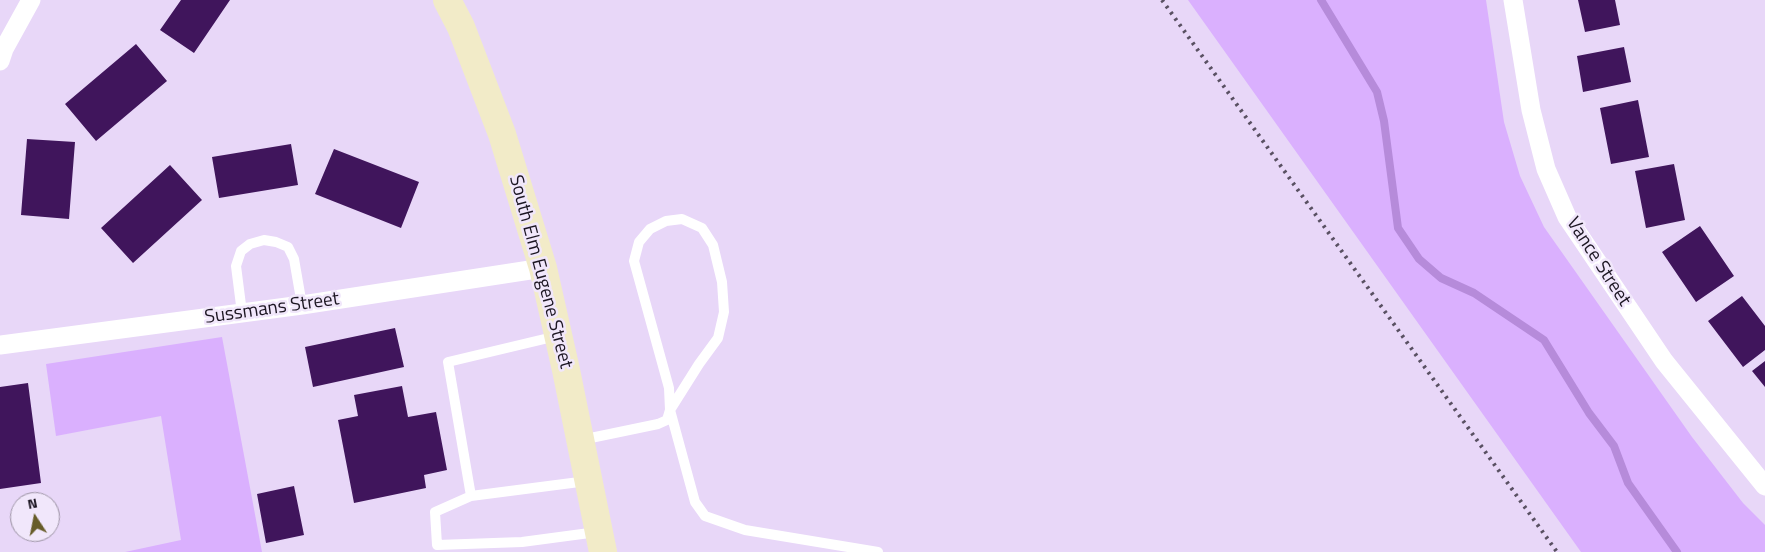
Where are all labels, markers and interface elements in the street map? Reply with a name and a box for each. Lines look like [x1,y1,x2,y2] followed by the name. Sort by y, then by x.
[503,173,577,371] street label: South Elm Eugene Street
[1561,213,1635,311] street label: Vance Street
[203,288,341,330] street label: Sussmans Street
[10,492,60,542] north arrow
[25,492,39,514] text: N

